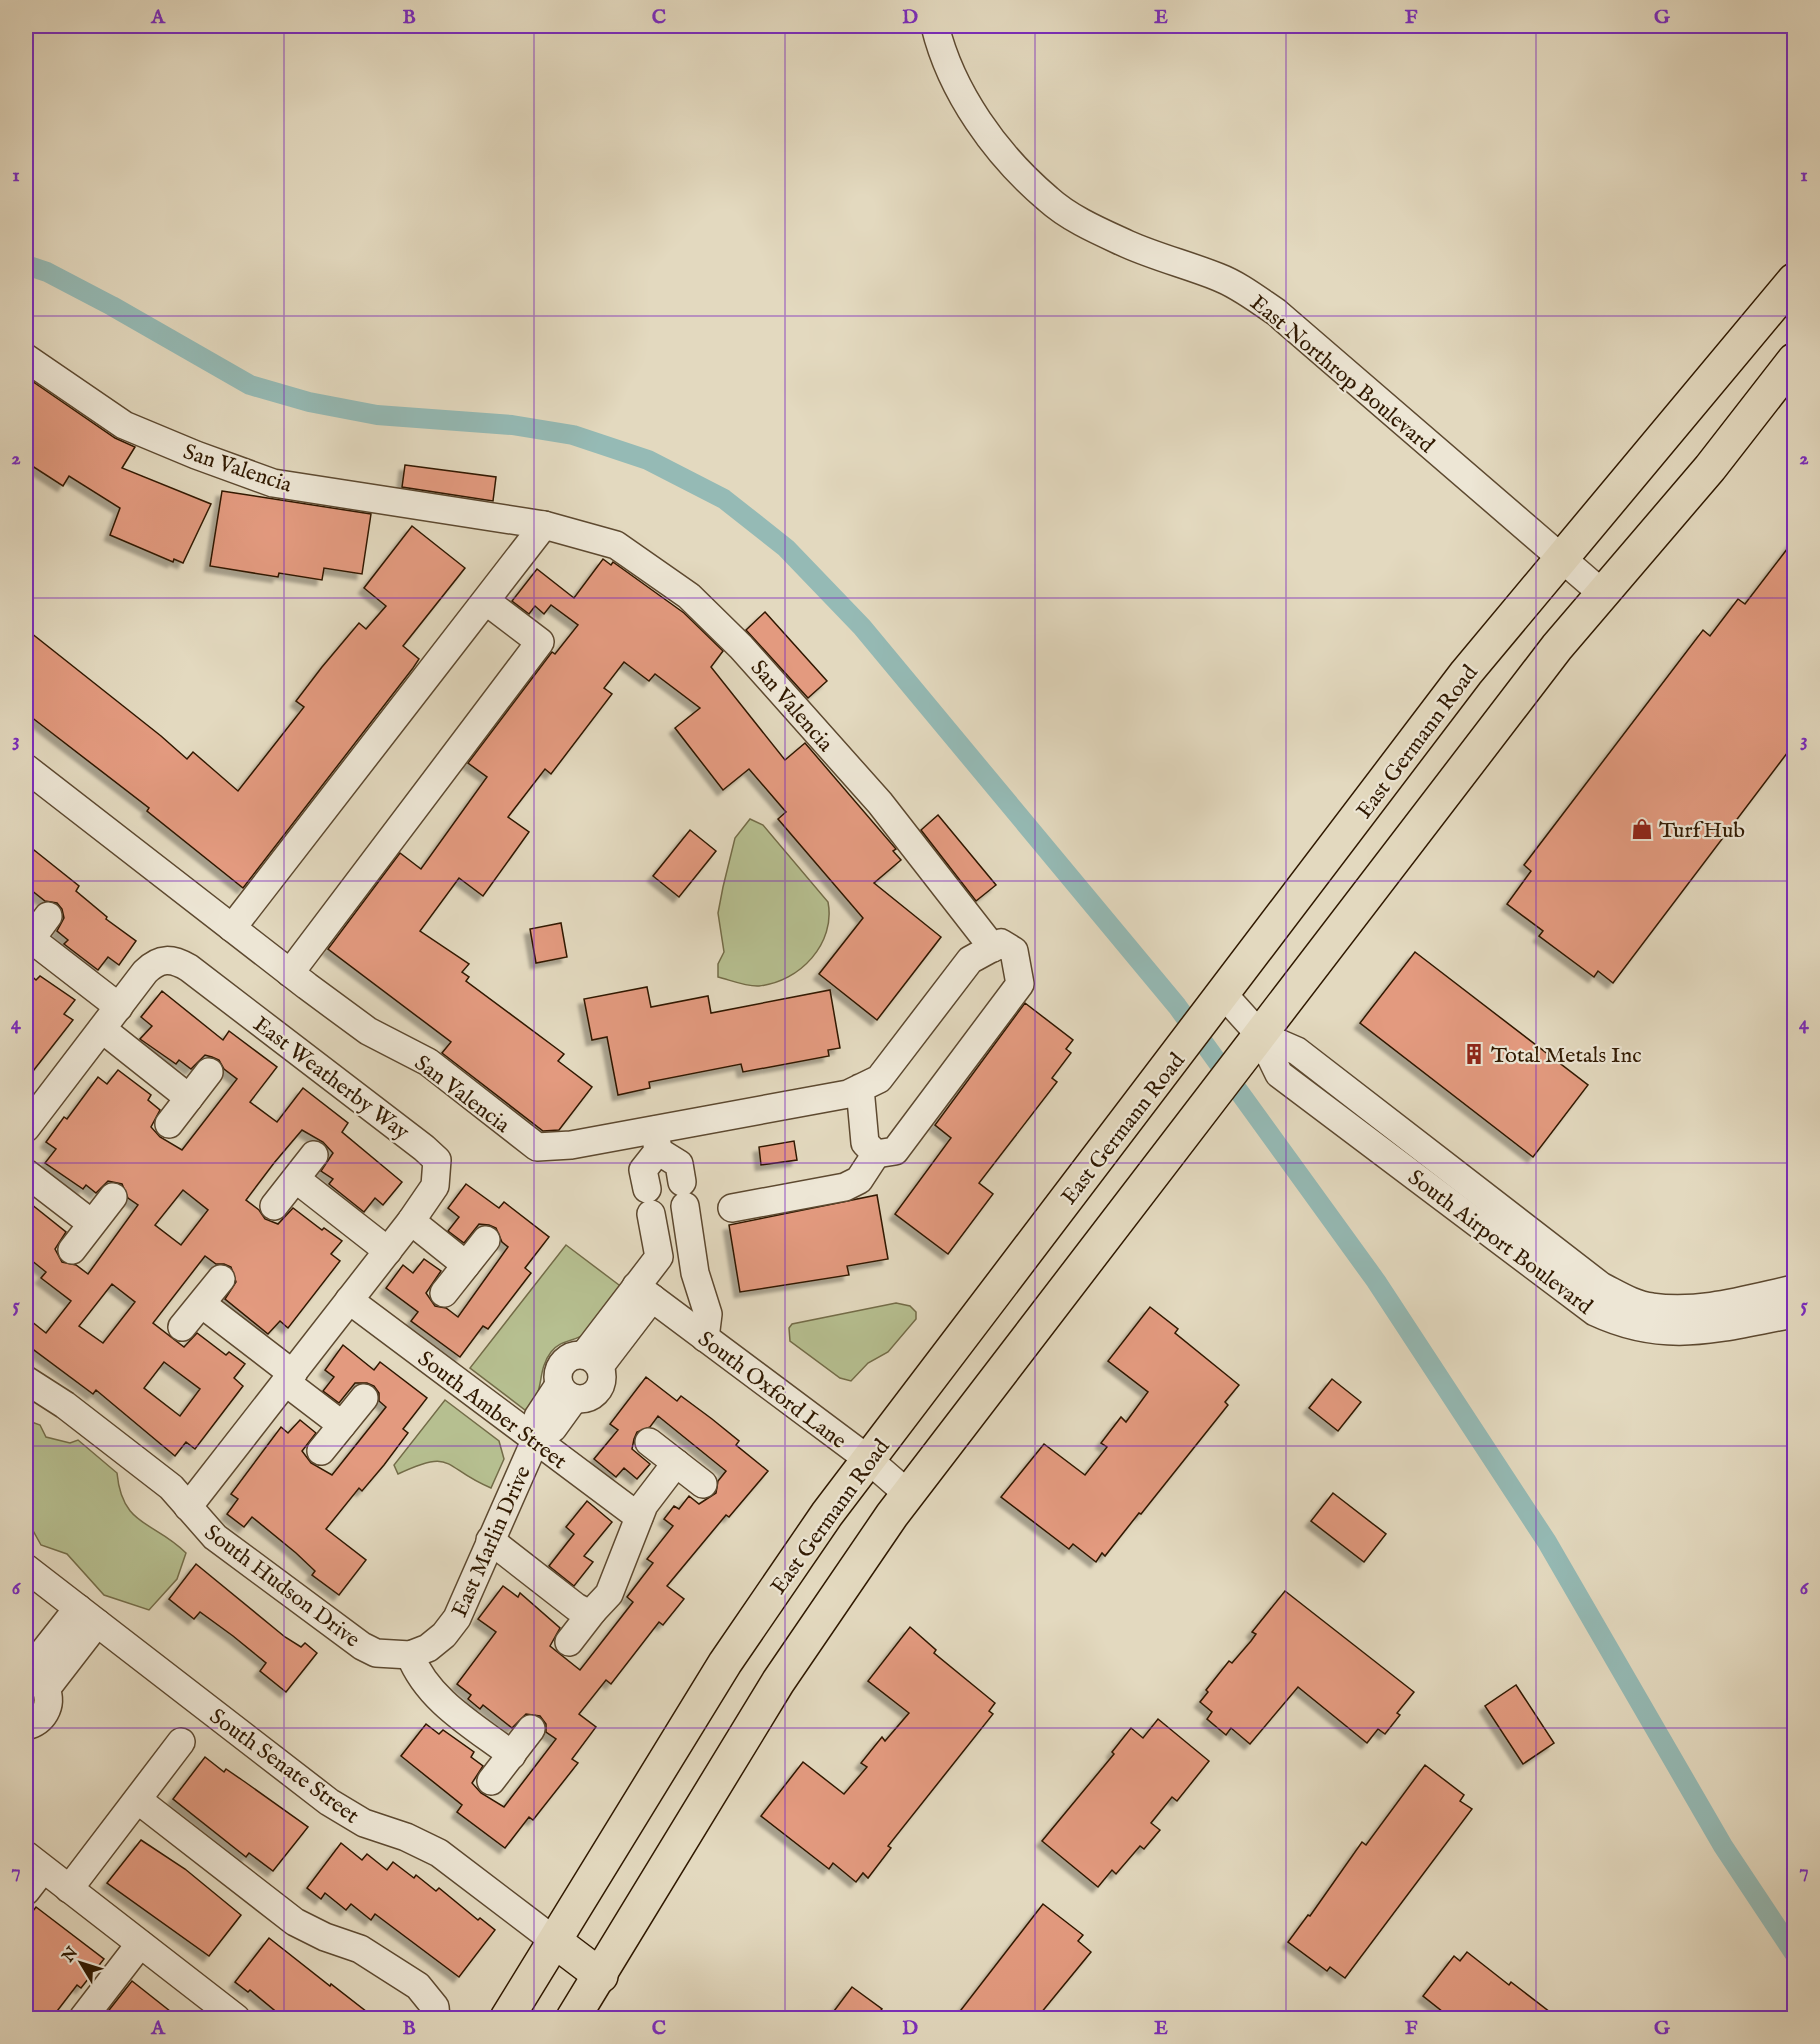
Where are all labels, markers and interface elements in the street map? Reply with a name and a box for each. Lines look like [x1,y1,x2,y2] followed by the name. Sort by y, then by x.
[150,5,166,30] text: A
[402,5,416,30] text: B
[652,5,666,30] text: C
[902,5,918,30] text: D
[1154,5,1168,30] text: E
[1405,5,1418,30] text: F
[1654,5,1671,30] text: G
[12,163,20,188] text: 1
[1800,163,1808,188] text: 1
[1244,289,1440,460] street label: East Northrop Boulevard
[180,438,296,500] street label: San Valencia
[11,446,21,471] text: 2
[1799,446,1809,471] text: 2
[744,655,839,758] street label: San Valencia
[1351,660,1485,824] street label: East Germann Road
[12,728,20,753] text: 3
[1800,728,1808,753] text: 3
[1630,817,1654,841] shop icon: TurfHub
[1659,817,1745,845] place label: TurfHub
[11,1011,22,1036] text: 4
[247,1011,415,1147] street label: East Weatherby Way
[1799,1011,1810,1036] text: 4
[1462,1042,1486,1066] building icon: Total Metals Inc
[1491,1042,1642,1070] place label: Total Metals Inc
[1056,1048,1192,1211] street label: East Germann Road
[408,1050,515,1140] street label: San Valencia
[1402,1164,1598,1321] street label: South Airport Boulevard
[12,1293,20,1318] text: 5
[1800,1293,1808,1318] text: 5
[692,1326,852,1456] street label: South Oxford Lane
[412,1345,572,1476] street label: South Amber Street
[765,1434,896,1600] street label: East Germann Road
[446,1462,538,1622] street label: East Marlin Drive
[198,1519,365,1654] street label: South Hudson Drive
[12,1576,22,1601] text: 6
[1800,1576,1810,1601] text: 6
[203,1703,365,1831] street label: South Senate Street
[11,1859,21,1884] text: 7
[1799,1859,1809,1884] text: 7
[51,1933,111,1993] north arrow
[58,1943,83,1967] text: N
[150,2016,166,2041] text: A
[402,2016,416,2041] text: B
[652,2016,666,2041] text: C
[902,2016,918,2041] text: D
[1154,2016,1168,2041] text: E
[1405,2016,1418,2041] text: F
[1654,2016,1671,2041] text: G

